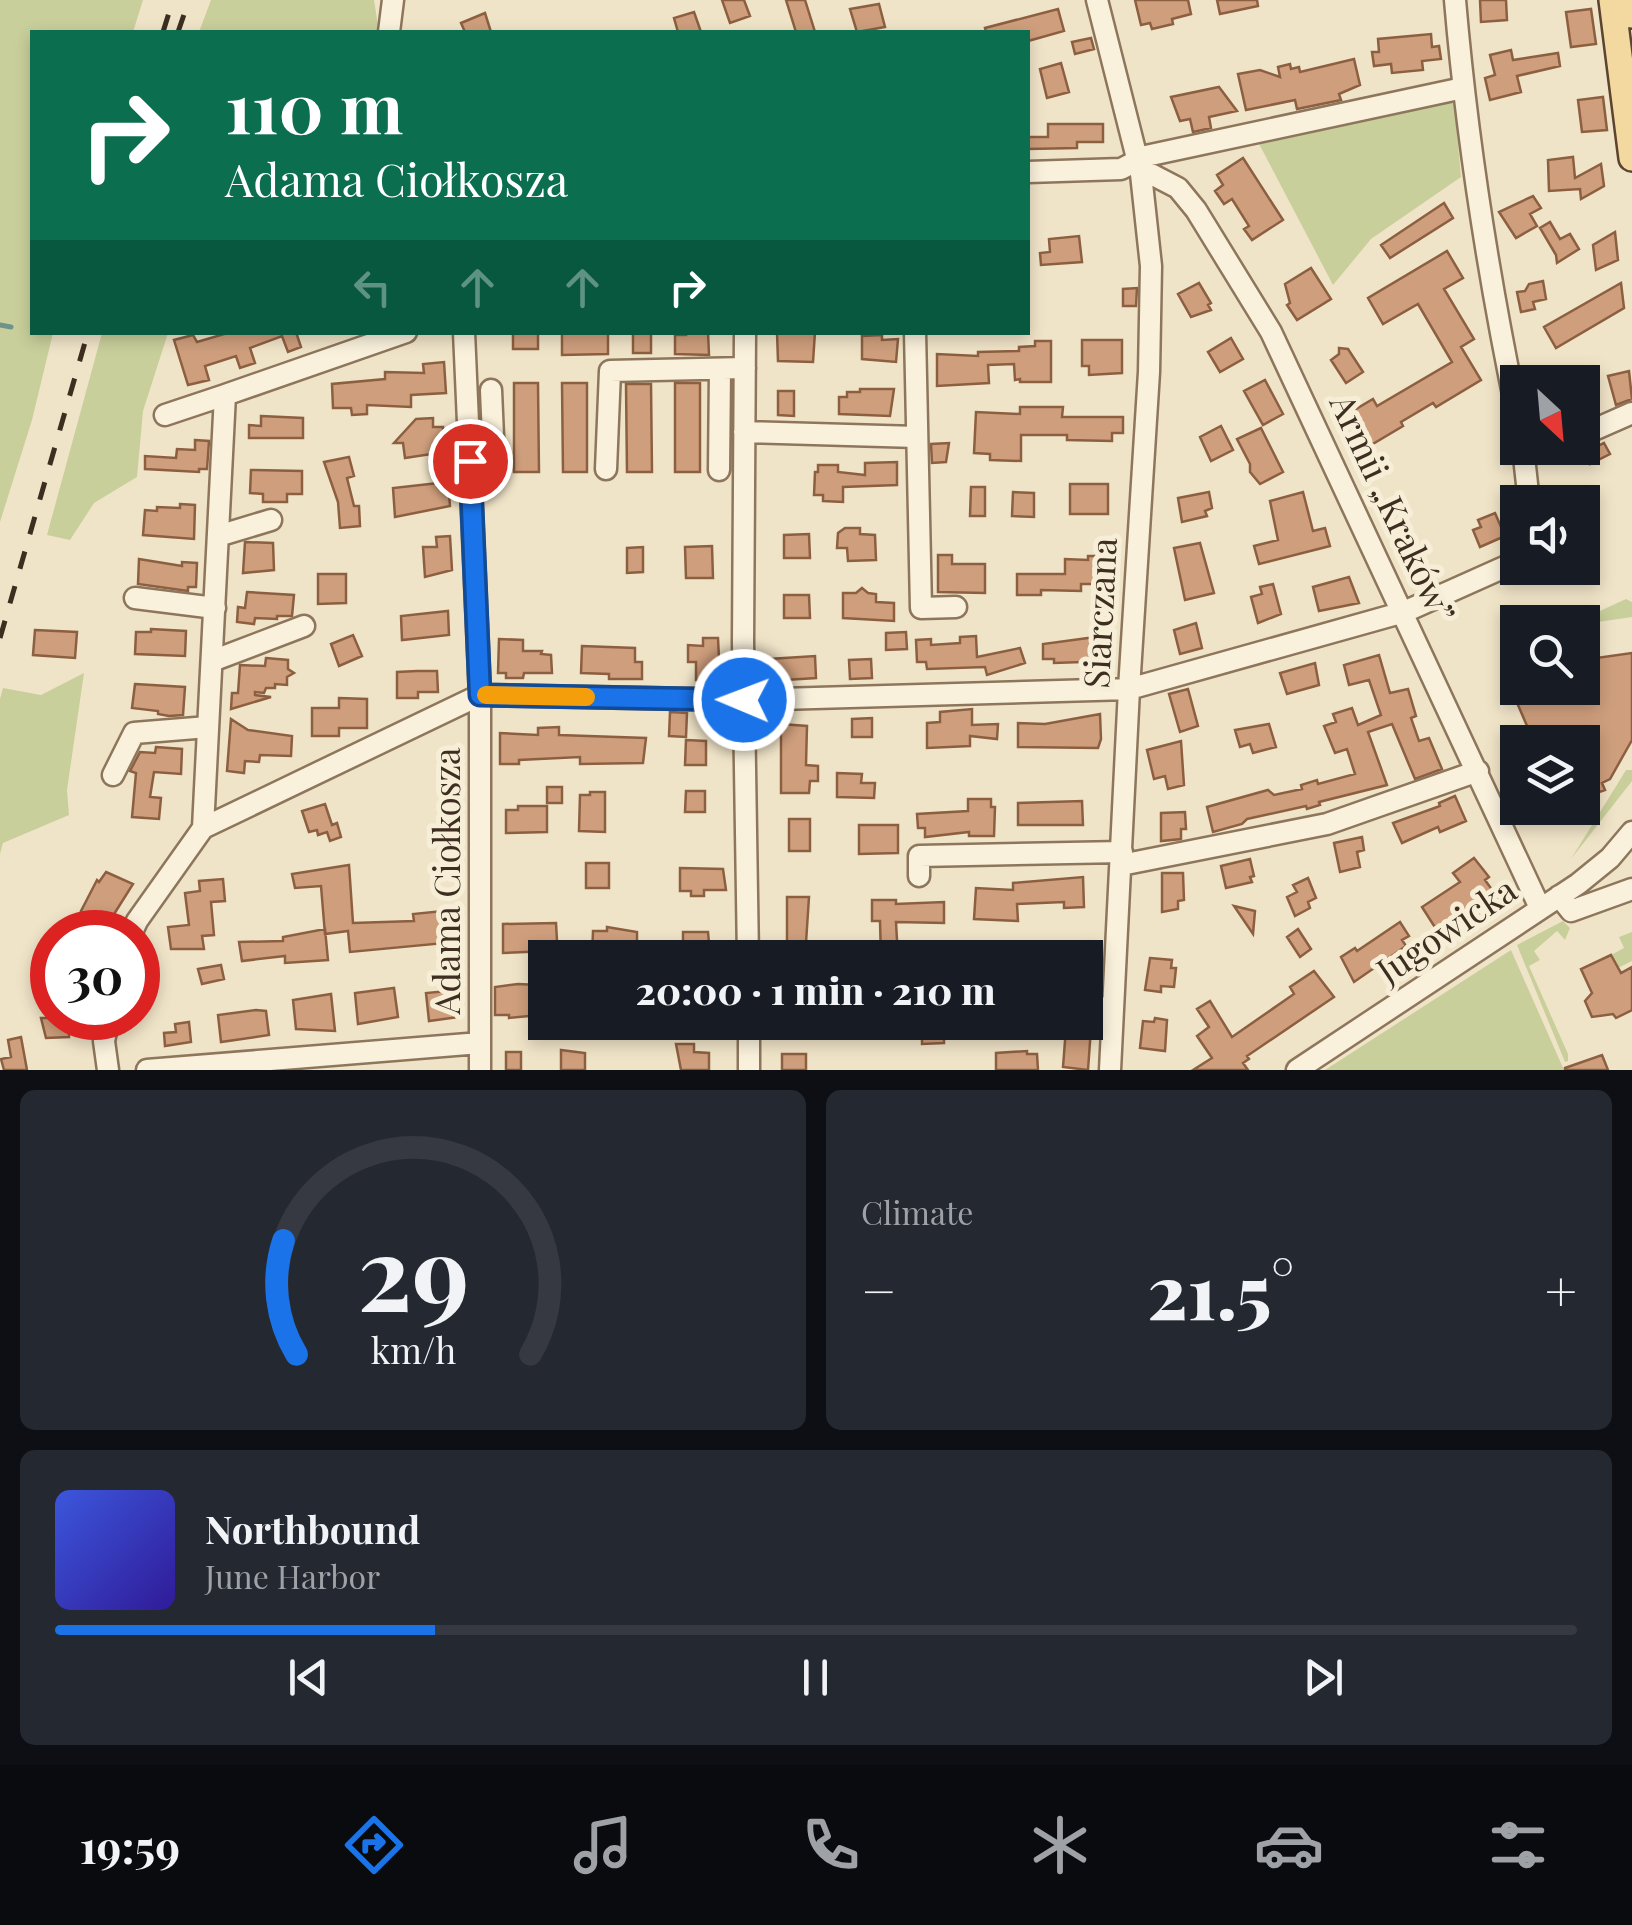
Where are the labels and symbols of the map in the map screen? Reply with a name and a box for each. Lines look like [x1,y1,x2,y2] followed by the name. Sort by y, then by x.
[1500,365,1600,465] north arrow
[1320,385,1468,630] street label: Armii „Kraków”
[428,419,513,504] pin
[1071,536,1126,689] street label: Siarczana
[692,648,796,752] position arrow
[422,747,469,1015] street label: Adama Ciołkosza
[1366,865,1525,993] street label: Jugowicka
[30,910,160,1040] speed limit sign: 30

